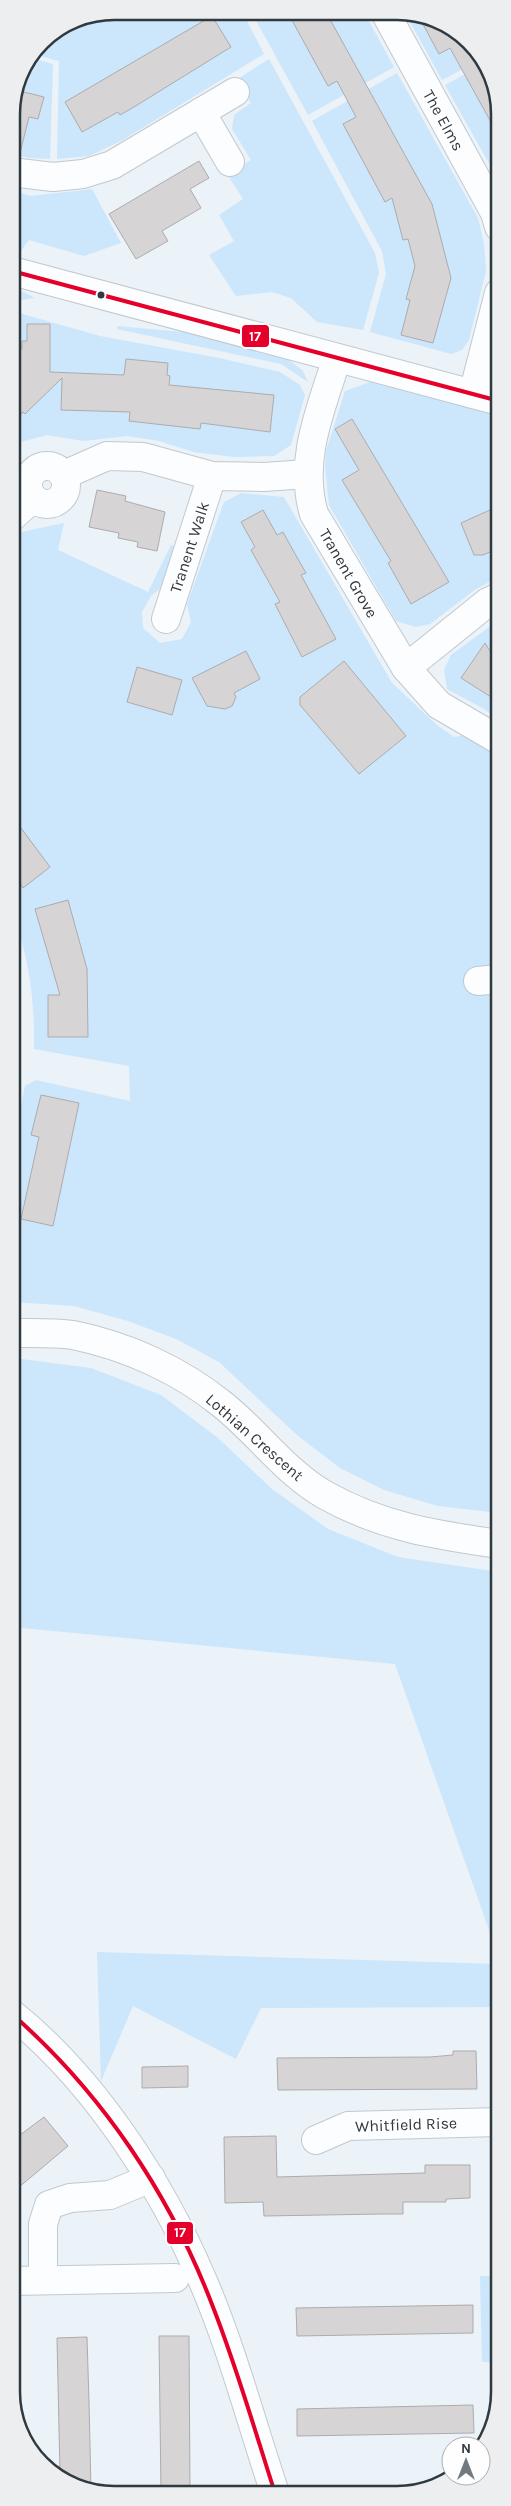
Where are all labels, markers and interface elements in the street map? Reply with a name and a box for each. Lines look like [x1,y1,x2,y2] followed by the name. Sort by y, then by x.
[419,87,468,154] street label: The Elms
[96,290,106,300] unlabelled marker
[241,324,270,348] line badge: 17
[249,328,261,345] text: 17
[166,499,213,595] street label: Tranent Walk
[315,525,382,621] street label: Tranent Grove
[202,1390,307,1485] street label: Lothian Crescent
[355,2113,457,2136] street label: Whitfield Rise
[166,2221,194,2245] line badge: 17
[174,2224,186,2241] text: 17
[441,2436,491,2486] north arrow
[461,2440,471,2457] text: N

